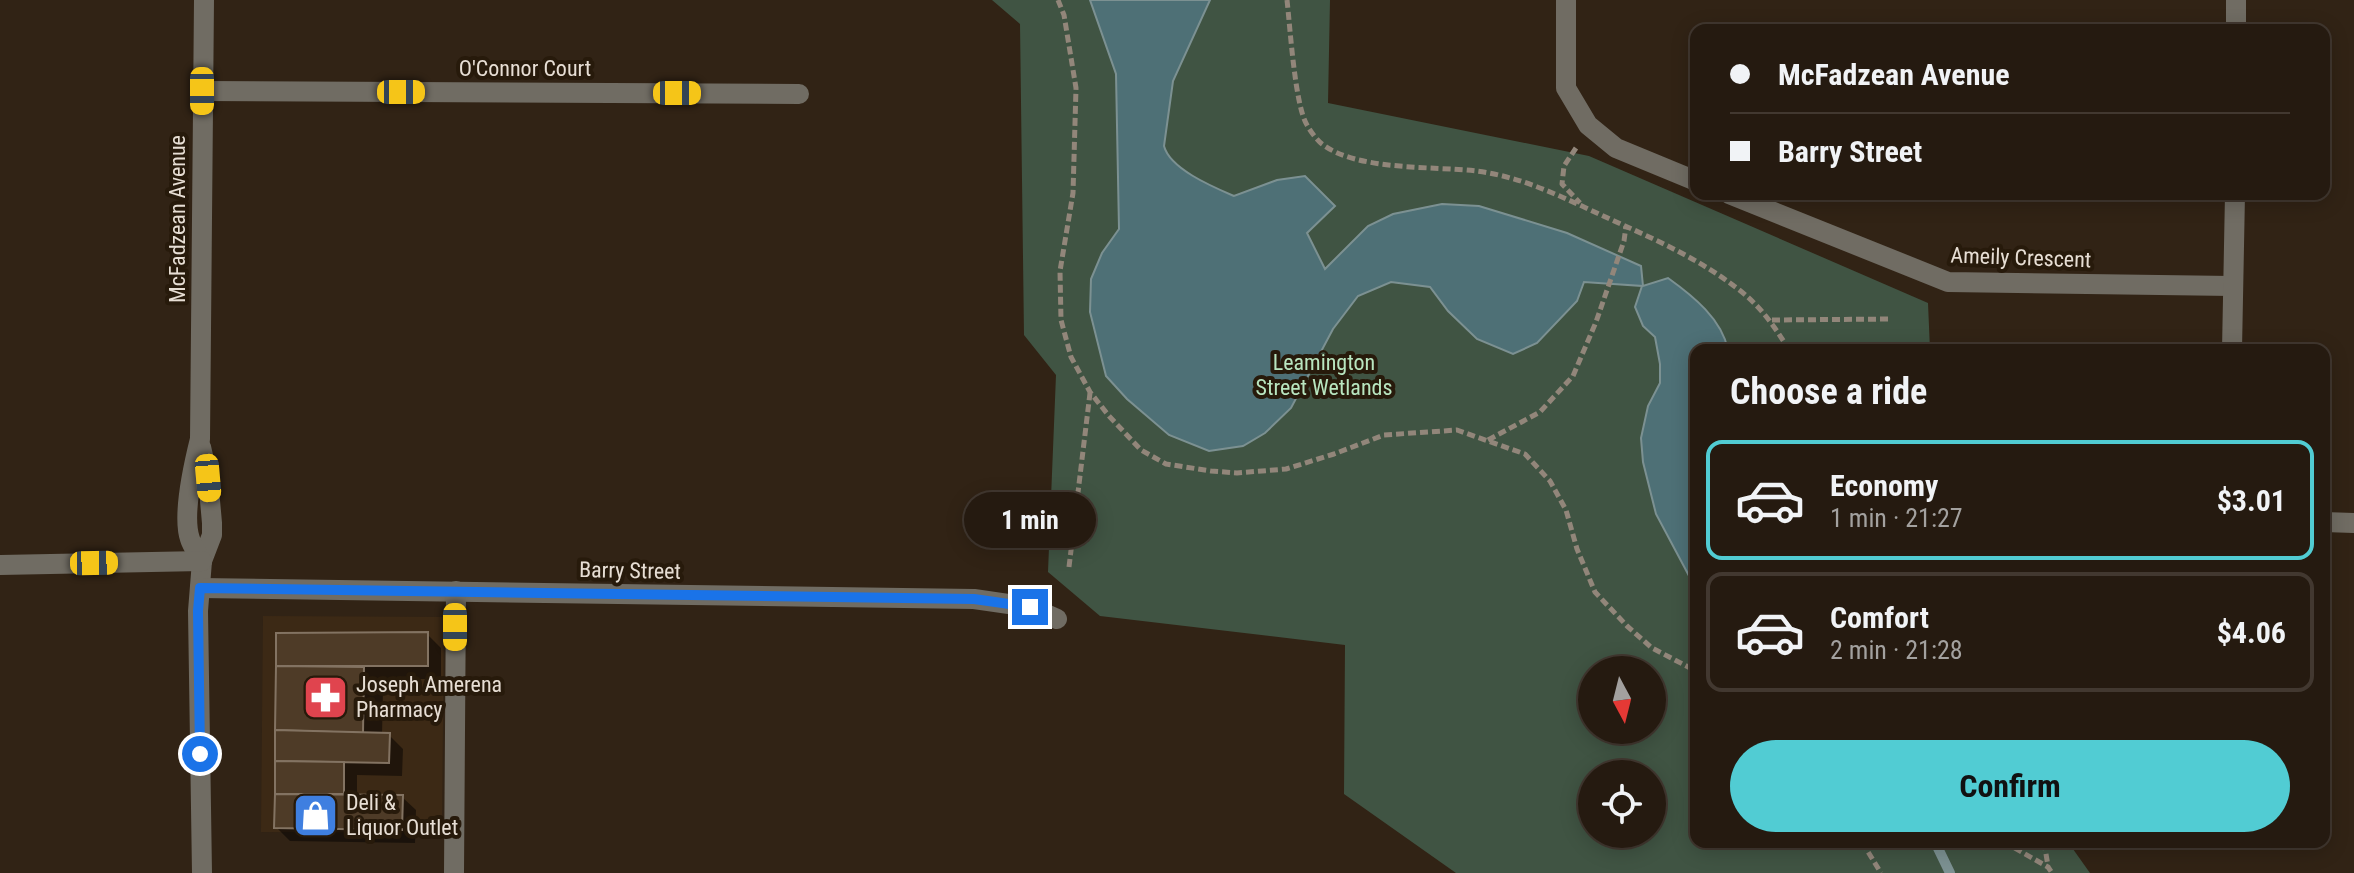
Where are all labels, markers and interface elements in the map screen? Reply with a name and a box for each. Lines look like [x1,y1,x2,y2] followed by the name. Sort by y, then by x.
[459,56,591,81] street label: O'Connor Court
[1778,57,2010,92] text: McFadzean Avenue
[190,67,214,115] car
[377,80,425,104] car
[653,81,701,105] car
[1778,134,1922,169] text: Barry Street
[165,135,190,303] street label: McFadzean Avenue
[1950,243,2092,272] street label: Ameily Crescent
[1255,350,1393,400] park label: Leamington Street Wetlands
[1730,371,1927,413] text: Choose a ride
[194,453,222,503] car
[1734,464,1806,536] icon: car
[1830,468,1938,503] text: Economy
[2217,483,2286,518] text: $3.01
[964,491,1096,547] callout: 1 min
[1830,503,1963,533] text: 1 min · 21:27
[1001,505,1059,535] text: 1 min
[70,551,118,575] car
[579,557,681,584] street label: Barry Street
[1012,589,1048,625] route end
[1734,596,1806,668] icon: car
[1830,600,1929,635] text: Comfort
[443,603,467,651] car
[2217,615,2286,650] text: $4.06
[1830,635,1963,665] text: 2 min · 21:28
[1578,656,1666,744] north arrow
[1578,656,1666,848] map controls
[356,672,502,722] place label: Joseph Amerena Pharmacy
[301,673,349,721] pharmacy icon: Joseph Amerena Pharmacy
[182,736,218,772] route start
[1730,740,2290,832] button: Confirm
[1578,760,1666,848] button: locate
[346,790,458,840] place label: Deli & Liquor Outlet
[291,791,339,839] shop icon: Deli & Liquor Outlet

